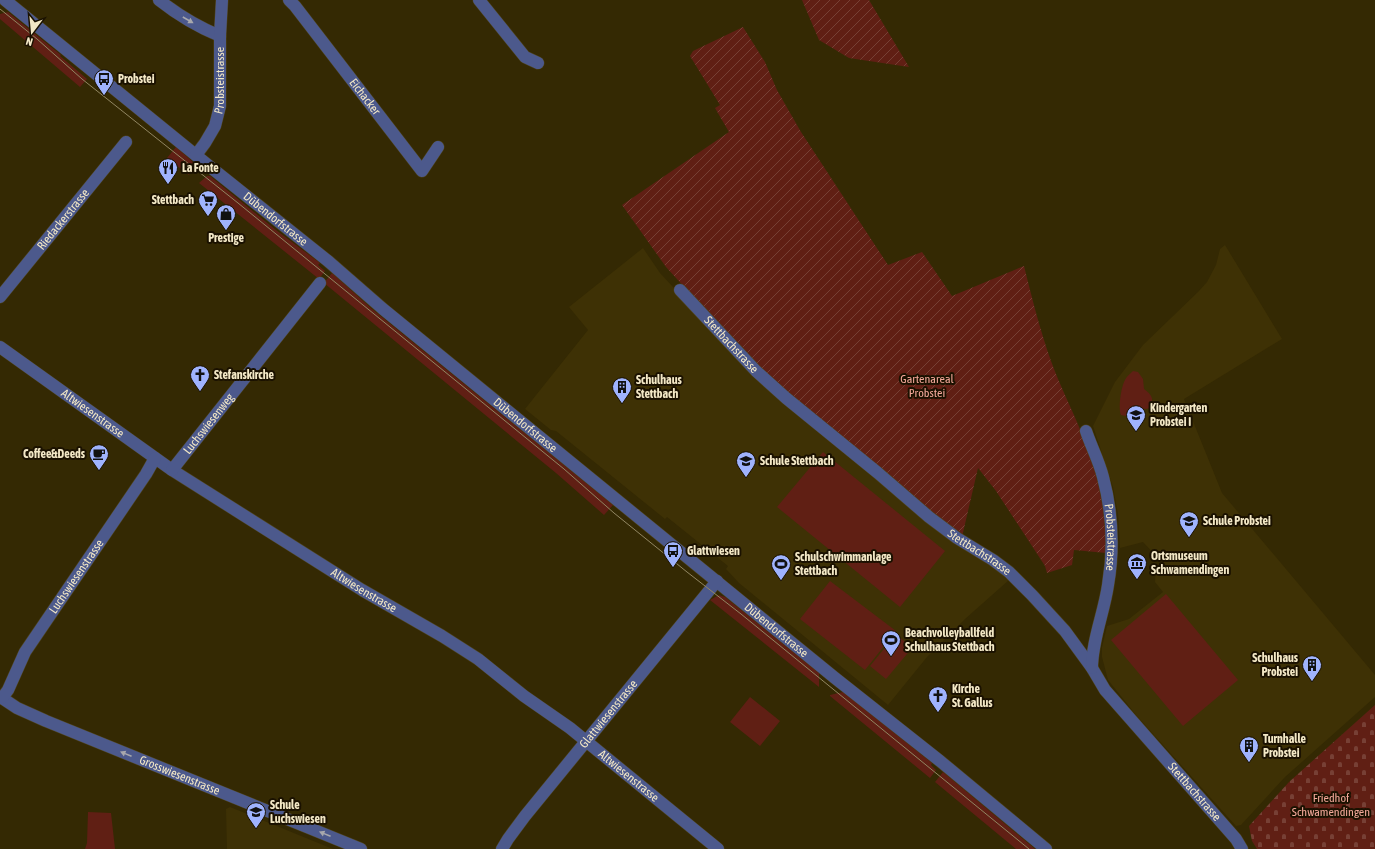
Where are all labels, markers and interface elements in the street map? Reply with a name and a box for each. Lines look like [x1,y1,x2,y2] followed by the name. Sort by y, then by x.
[12,12,52,52] north arrow
[182,17,194,24] one-way arrow
[24,35,34,48] text: N
[211,47,227,115] street label: Probsteistrasse
[93,68,115,96] bus stop icon: Probstei
[118,72,155,86] place label: Probstei
[346,76,384,118] street label: Eichacker
[157,157,179,185] restaurant icon: La Fonte
[182,161,219,175] place label: La Fonte
[34,186,92,253] street label: Riedackerstrasse
[197,189,219,217] supermarket icon: Stettbach
[241,189,310,249] street label: Dübendorfstrasse
[152,193,194,207] place label: Stettbach
[215,203,237,231] shop icon: Prestige
[208,231,244,245] place label: Prestige
[701,313,761,376] street label: Stettbachstrasse
[189,364,211,392] church icon: Stefanskirche
[214,368,275,382] place label: Stefanskirche
[900,372,954,400] park label: Gartenareal Probstei
[636,373,682,401] place label: Schulhaus Stettbach
[611,376,633,404] building icon: Schulhaus Stettbach
[59,386,127,441] street label: Altwiesenstrasse
[180,390,237,457] street label: Luchswiesenweg
[491,395,560,455] street label: Dübendorfstrasse
[1150,401,1207,429] place label: Kindergarten Probstei I
[1125,404,1147,432] school or university icon: Kindergarten Probstei I
[88,443,110,471] cafe icon: Coffee&Deeds
[23,447,86,461] place label: Coffee&Deeds
[735,450,757,478] school or university icon: Schule Stettbach
[760,454,834,468] place label: Schule Stettbach
[1102,503,1118,572] street label: Probsteistrasse
[1178,510,1200,538] school or university icon: Schule Probstei
[1203,514,1271,528] place label: Schule Probstei
[945,526,1014,578] street label: Stettbachstrasse
[46,537,106,616] street label: Luchswiesenstrasse
[662,540,684,568] bus stop icon: Glattwiesen
[687,544,740,558] place label: Glattwiesen
[1151,549,1229,577] place label: Ortsmuseum Schwamendingen
[795,550,892,578] place label: Schulschwimmanlage Stettbach
[1126,552,1148,580] museum icon: Ortsmuseum Schwamendingen
[770,553,792,581] sports icon: Schulschwimmanlage Stettbach
[329,565,399,615] street label: Altwiesenstrasse
[742,600,811,660] street label: Dübendorfstrasse
[905,626,995,654] place label: Beachvolleyballfeld Schulhaus Stettbach
[880,629,902,657] sports icon: Beachvolleyballfeld Schulhaus Stettbach
[1252,651,1299,679] place label: Schulhaus Probstei
[1301,654,1323,682] building icon: Schulhaus Probstei
[576,677,640,751] street label: Glattwiesenstrasse
[952,682,993,710] place label: Kirche St. Gallus
[927,685,949,713] church icon: Kirche St. Gallus
[1263,732,1306,760] place label: Turnhalle Probstei
[1238,735,1260,763] building icon: Turnhalle Probstei
[596,747,662,805] street label: Altwiesenstrasse
[120,750,132,756] one-way arrow
[137,753,222,798] street label: Grosswiesenstrasse
[1165,760,1224,824] street label: Stettbachstrasse
[1292,791,1370,819] park label: Friedhof Schwamendingen
[270,798,326,826] place label: Schule Luchswiesen
[245,801,267,829] school or university icon: Schule Luchswiesen
[318,831,330,837] one-way arrow

